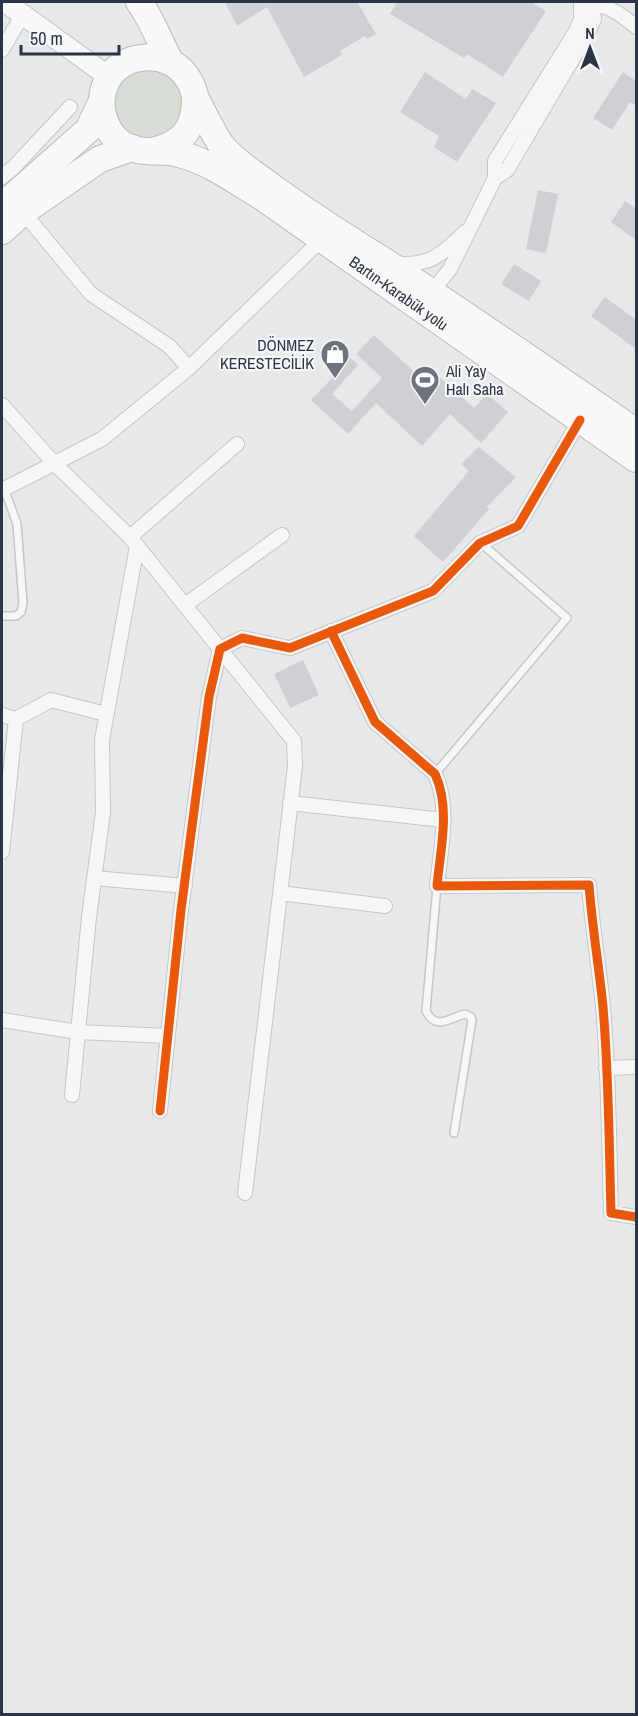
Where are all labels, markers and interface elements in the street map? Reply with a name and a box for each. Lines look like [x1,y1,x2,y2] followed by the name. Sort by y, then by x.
[21,18,118,56] scale bar
[560,18,620,78] north arrow
[585,22,595,44] text: N
[30,26,63,51] text: 50 m
[345,251,453,335] street label: Bartın-Karabük yolu
[220,334,314,374] place label: DÖNMEZ KERESTECİLİK
[319,338,351,380] shop icon: DÖNMEZ KERESTECİLİK
[445,360,504,400] place label: Ali Yay Halı Saha
[409,364,441,406] sports icon: Ali Yay Halı Saha

